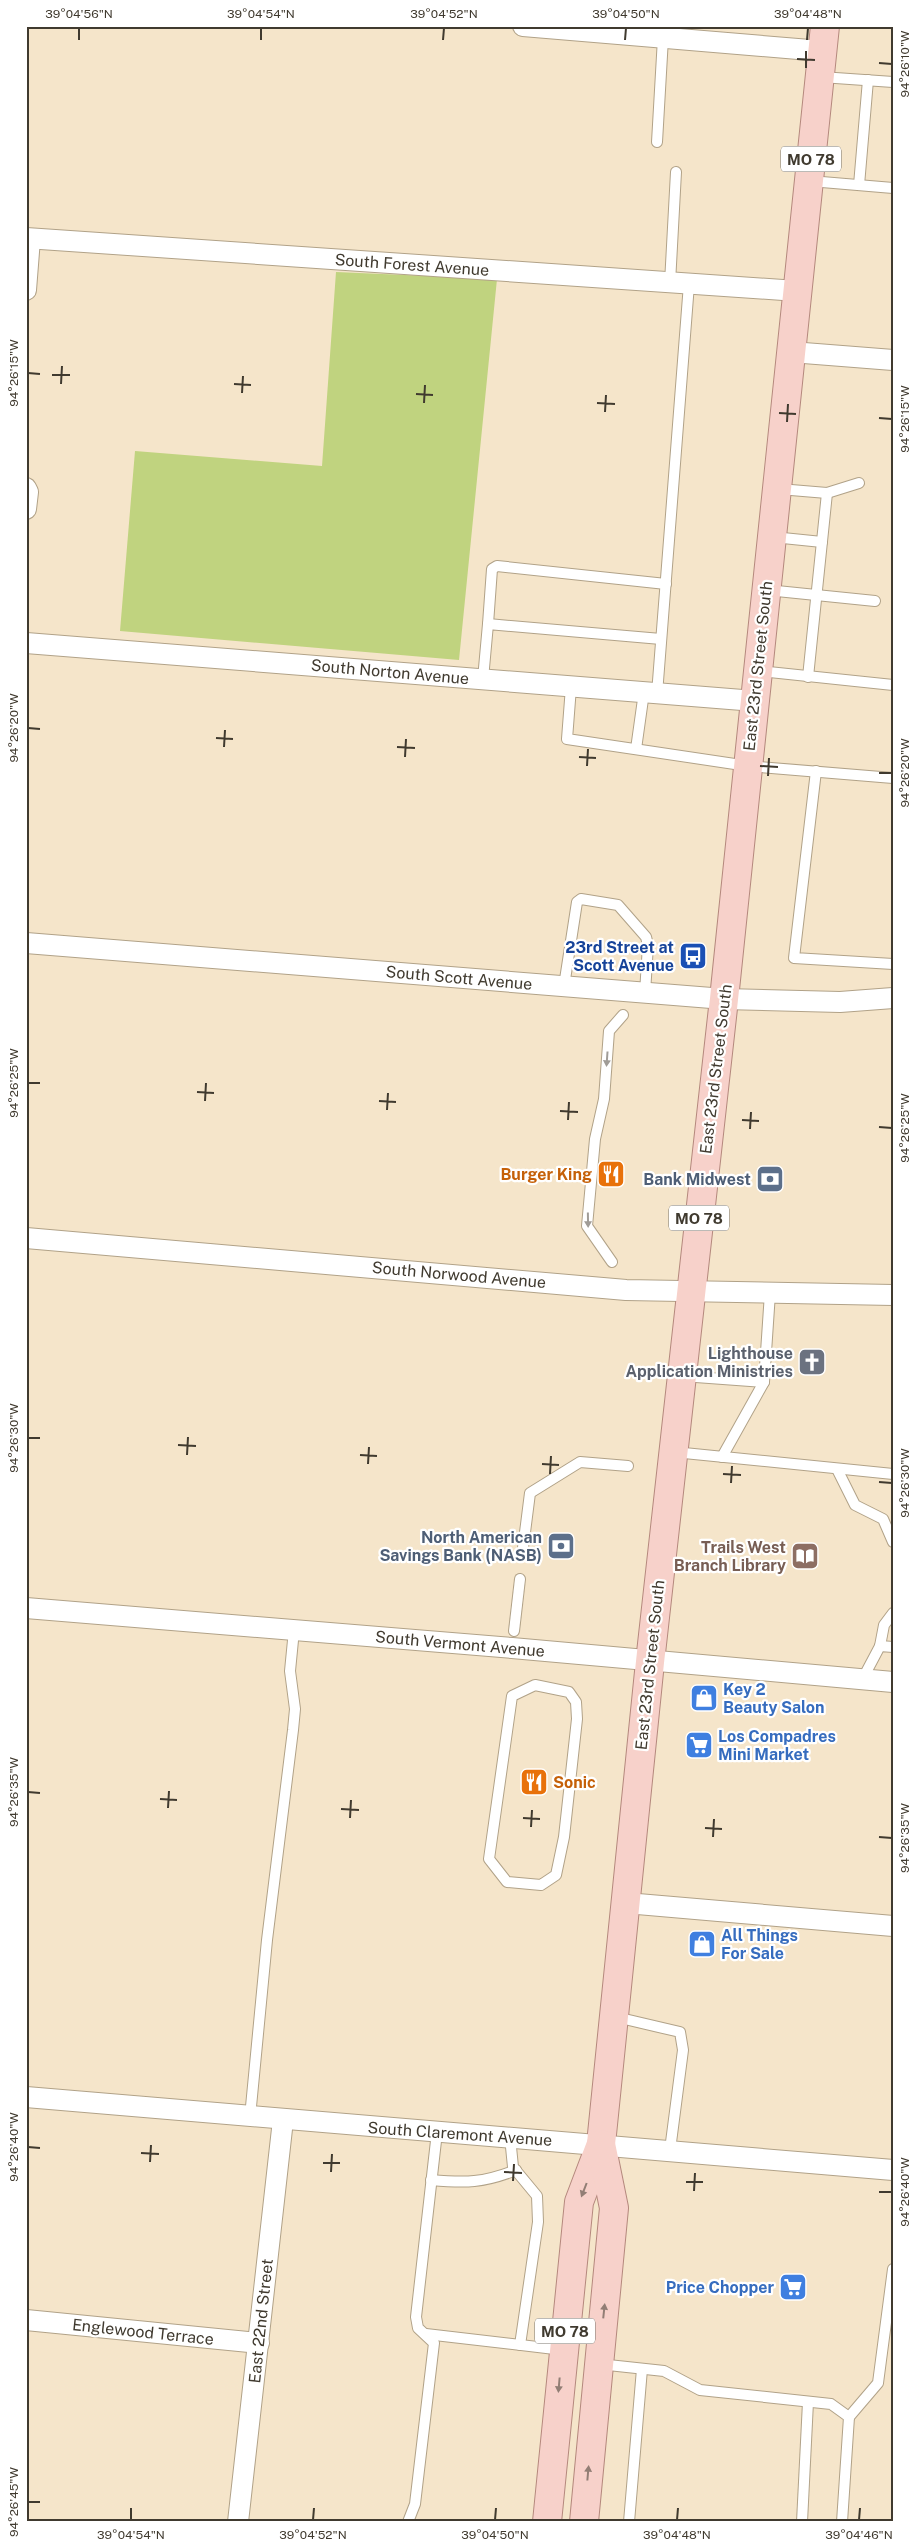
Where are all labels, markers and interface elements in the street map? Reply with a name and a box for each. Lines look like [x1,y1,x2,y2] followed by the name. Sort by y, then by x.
[45,7,113,21] text: 39°04'56"N
[227,7,295,21] text: 39°04'54"N
[410,7,478,21] text: 39°04'52"N
[592,7,660,21] text: 39°04'50"N
[774,7,842,21] text: 39°04'48"N
[898,30,912,97] text: 94°26'10"W
[781,146,841,172] road number: MO 78
[334,250,490,280] street label: South Forest Avenue
[7,339,21,407] text: 94°26'15"W
[898,385,912,453] text: 94°26'15"W
[740,580,776,752] street label: East 23rd Street South
[310,656,470,688] street label: South Norton Avenue
[7,693,21,763] text: 94°26'20"W
[898,738,912,808] text: 94°26'20"W
[565,938,674,975] place label: 23rd Street at Scott Avenue
[678,941,708,971] bus stop icon: 23rd Street at Scott Avenue
[385,962,533,994] street label: South Scott Avenue
[696,983,736,1155] street label: East 23rd Street South
[7,1048,21,1118] text: 94°26'25"W
[603,1051,611,1067] one-way arrow
[898,1093,912,1163] text: 94°26'25"W
[596,1159,626,1189] restaurant icon: Burger King
[755,1164,785,1194] bank icon: Bank Midwest
[500,1165,592,1184] place label: Burger King
[643,1170,751,1189] place label: Bank Midwest
[669,1206,729,1230] road number: MO 78
[585,1212,593,1228] one-way arrow
[371,1258,547,1292] street label: South Norwood Avenue
[625,1344,793,1381] place label: Lighthouse Application Ministries
[797,1347,827,1377] church icon: Lighthouse Application Ministries
[7,1403,21,1473] text: 94°26'30"W
[898,1448,912,1518] text: 94°26'30"W
[379,1528,542,1565] place label: North American Savings Bank (NASB)
[546,1531,576,1561] bank icon: North American Savings Bank (NASB)
[674,1538,786,1575] place label: Trails West Branch Library
[790,1541,820,1571] library icon: Trails West Branch Library
[632,1579,668,1751] street label: East 23rd Street South
[374,1627,546,1661] street label: South Vermont Avenue
[723,1680,825,1717] place label: Key 2 Beauty Salon
[689,1683,719,1713] shop icon: Key 2 Beauty Salon
[718,1727,836,1764] place label: Los Compadres Mini Market
[684,1730,714,1760] supermarket icon: Los Compadres Mini Market
[7,1756,21,1827] text: 94°26'35"W
[519,1767,549,1797] restaurant icon: Sonic
[553,1773,596,1792] place label: Sonic
[898,1802,912,1873] text: 94°26'35"W
[721,1926,798,1963] place label: All Things For Sale
[687,1929,717,1959] shop icon: All Things For Sale
[7,2112,21,2182] text: 94°26'40"W
[367,2118,553,2150] street label: South Claremont Avenue
[898,2157,912,2227] text: 94°26'40"W
[579,2183,587,2197] one-way arrow
[245,2258,277,2384] street label: East 22nd Street
[778,2272,808,2302] supermarket icon: Price Chopper
[666,2278,774,2297] place label: Price Chopper
[600,2303,608,2319] one-way arrow
[71,2315,215,2349] street label: Englewood Terrace
[535,2318,595,2344] road number: MO 78
[555,2378,563,2394] one-way arrow
[585,2465,593,2481] one-way arrow
[7,2467,21,2537] text: 94°26'45"W
[97,2528,165,2542] text: 39°04'54"N
[279,2528,347,2542] text: 39°04'52"N
[461,2528,529,2542] text: 39°04'50"N
[643,2528,711,2542] text: 39°04'48"N
[825,2528,893,2542] text: 39°04'46"N

